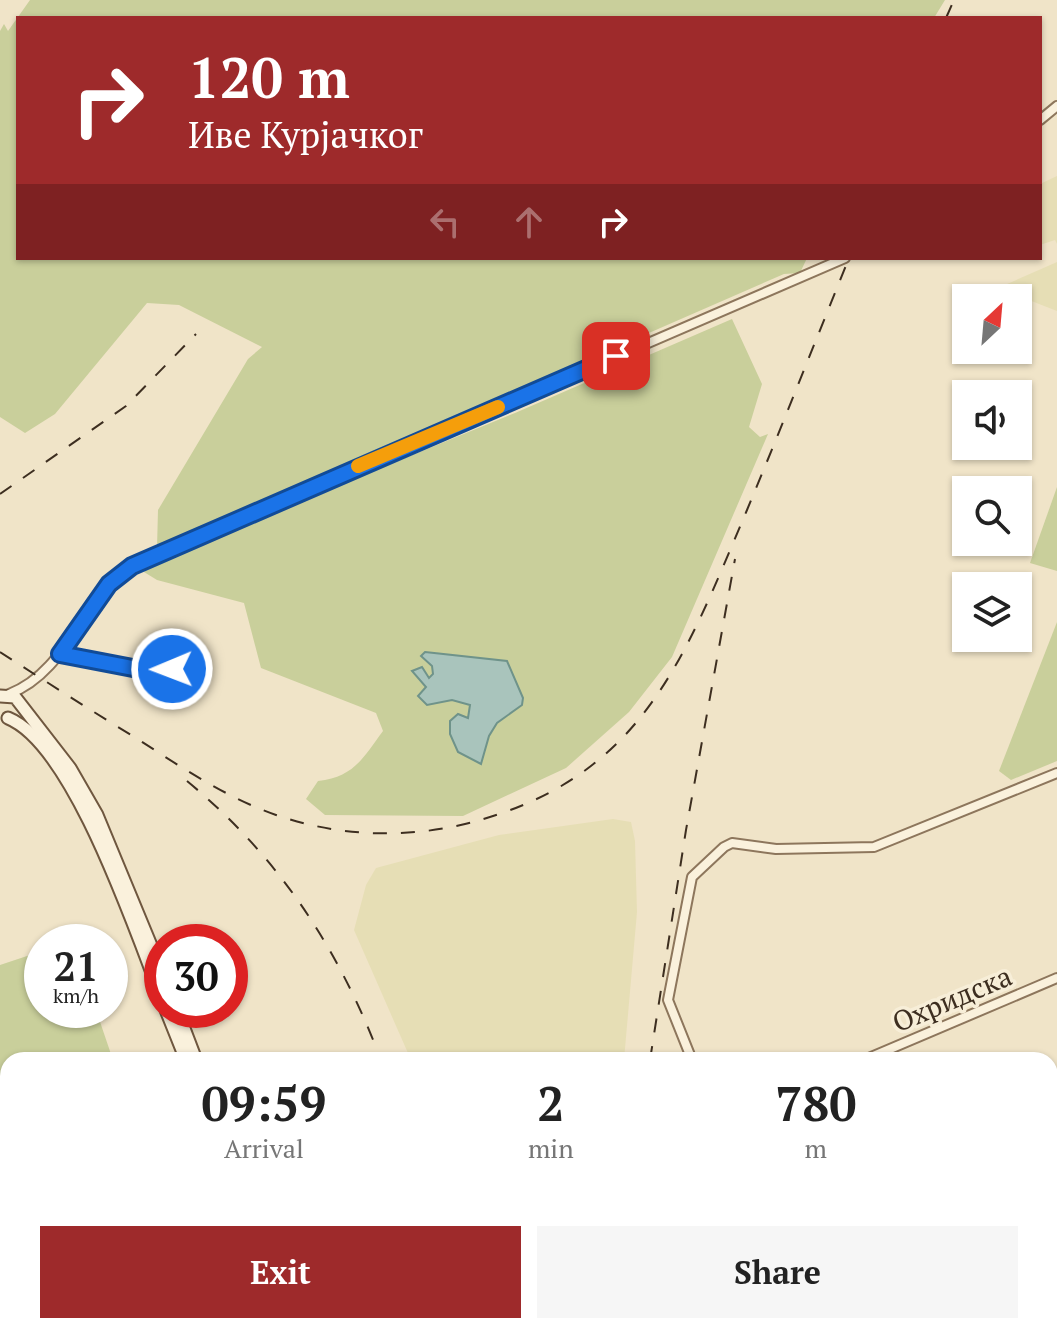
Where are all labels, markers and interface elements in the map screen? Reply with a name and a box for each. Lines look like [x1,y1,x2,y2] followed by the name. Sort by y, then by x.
[188,40,350,114] text: 120 m
[56,48,160,152] icon: right
[188,111,423,158] text: Иве Курјачког
[423,200,467,244] icon: left
[507,200,551,244] icon: ahead
[591,200,635,244] icon: right
[952,284,1032,364] north arrow
[952,284,1032,652] map controls
[582,322,650,390] pin
[594,334,638,378] icon: arrive
[952,380,1032,460] button: sound
[952,476,1032,556] button: search
[952,572,1032,652] button: layers
[130,627,214,711] position arrow
[144,924,248,1028] speed limit sign: 30
[53,939,99,992] text: 21
[887,957,1017,1040] street label: Охридска
[53,982,99,1009] text: km/h
[201,1071,326,1135] text: 09:59
[537,1071,564,1135] text: 2
[775,1071,857,1135] text: 780
[224,1131,304,1165] text: Arrival
[528,1131,574,1165] text: min
[805,1131,827,1165] text: m
[40,1226,521,1318] button: Exit
[537,1226,1018,1318] button: Share

